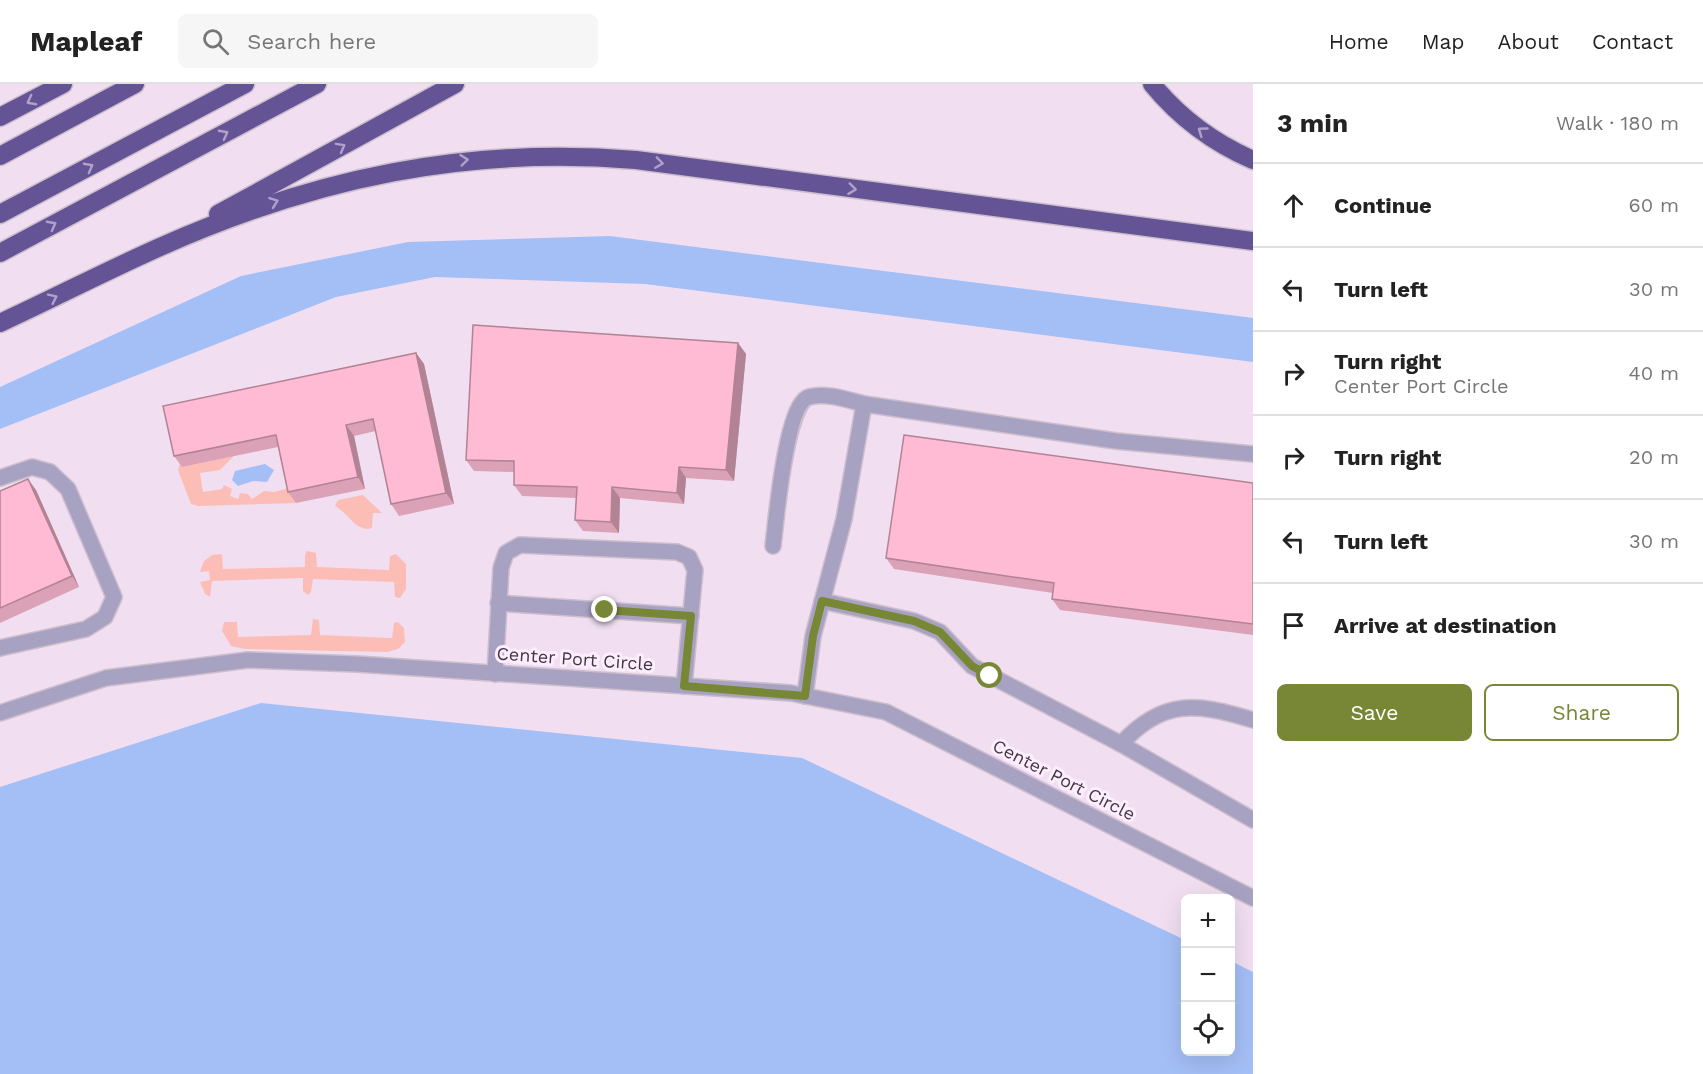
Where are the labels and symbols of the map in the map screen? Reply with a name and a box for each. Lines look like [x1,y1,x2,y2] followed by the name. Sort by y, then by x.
[27,94,38,105] one-way arrow
[1198,127,1209,138] one-way arrow
[218,130,228,141] one-way arrow
[335,143,345,154] one-way arrow
[460,154,469,167] one-way arrow
[654,157,663,169] one-way arrow
[82,163,93,174] one-way arrow
[848,182,857,194] one-way arrow
[269,197,279,210] one-way arrow
[45,221,56,232] one-way arrow
[46,293,57,305] one-way arrow
[591,596,617,622] route end
[496,643,654,674] street label: Center Port Circle
[976,662,1002,688] route start
[990,735,1139,825] street label: Center Port Circle

